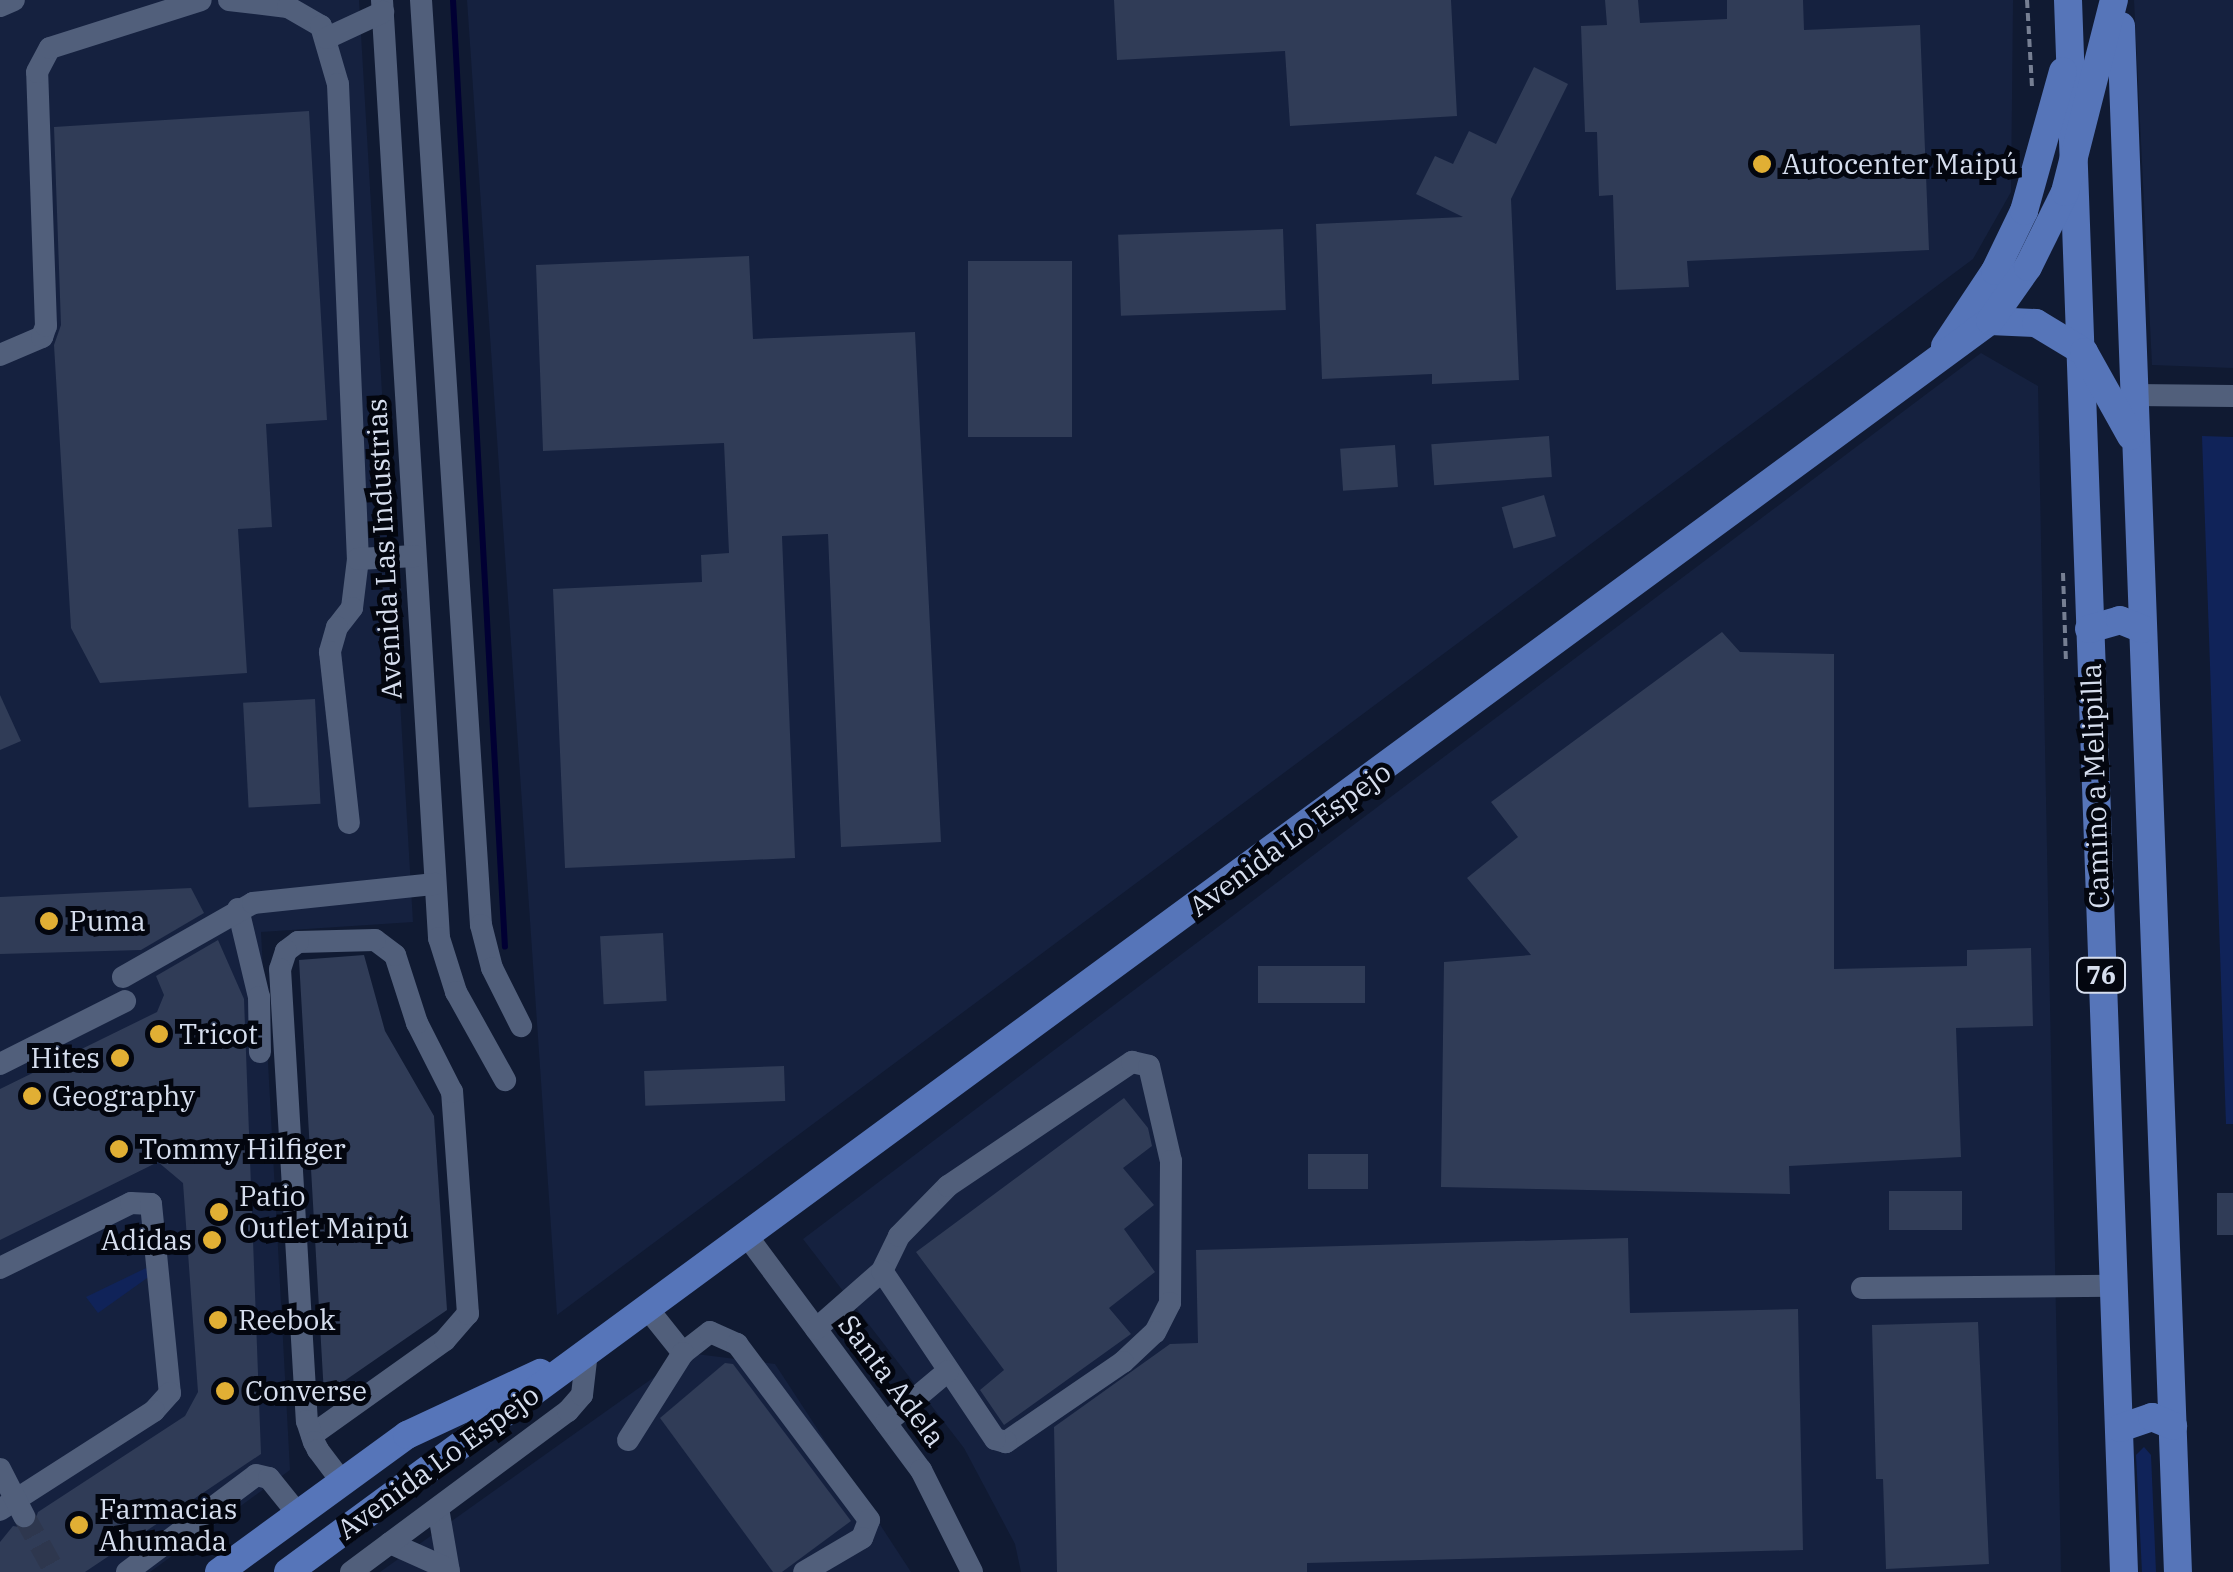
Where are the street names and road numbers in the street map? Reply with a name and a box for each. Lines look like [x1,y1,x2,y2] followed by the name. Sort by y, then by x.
[359,398,409,700] street label: Avenida Las Industrias
[2074,663,2116,909] street label: Camino a Melipilla
[1183,755,1397,923] street label: Avenida Lo Espejo
[2076,955,2126,995] road number: 76
[832,1309,952,1453] street label: Santa Adela
[331,1378,545,1546] street label: Avenida Lo Espejo

